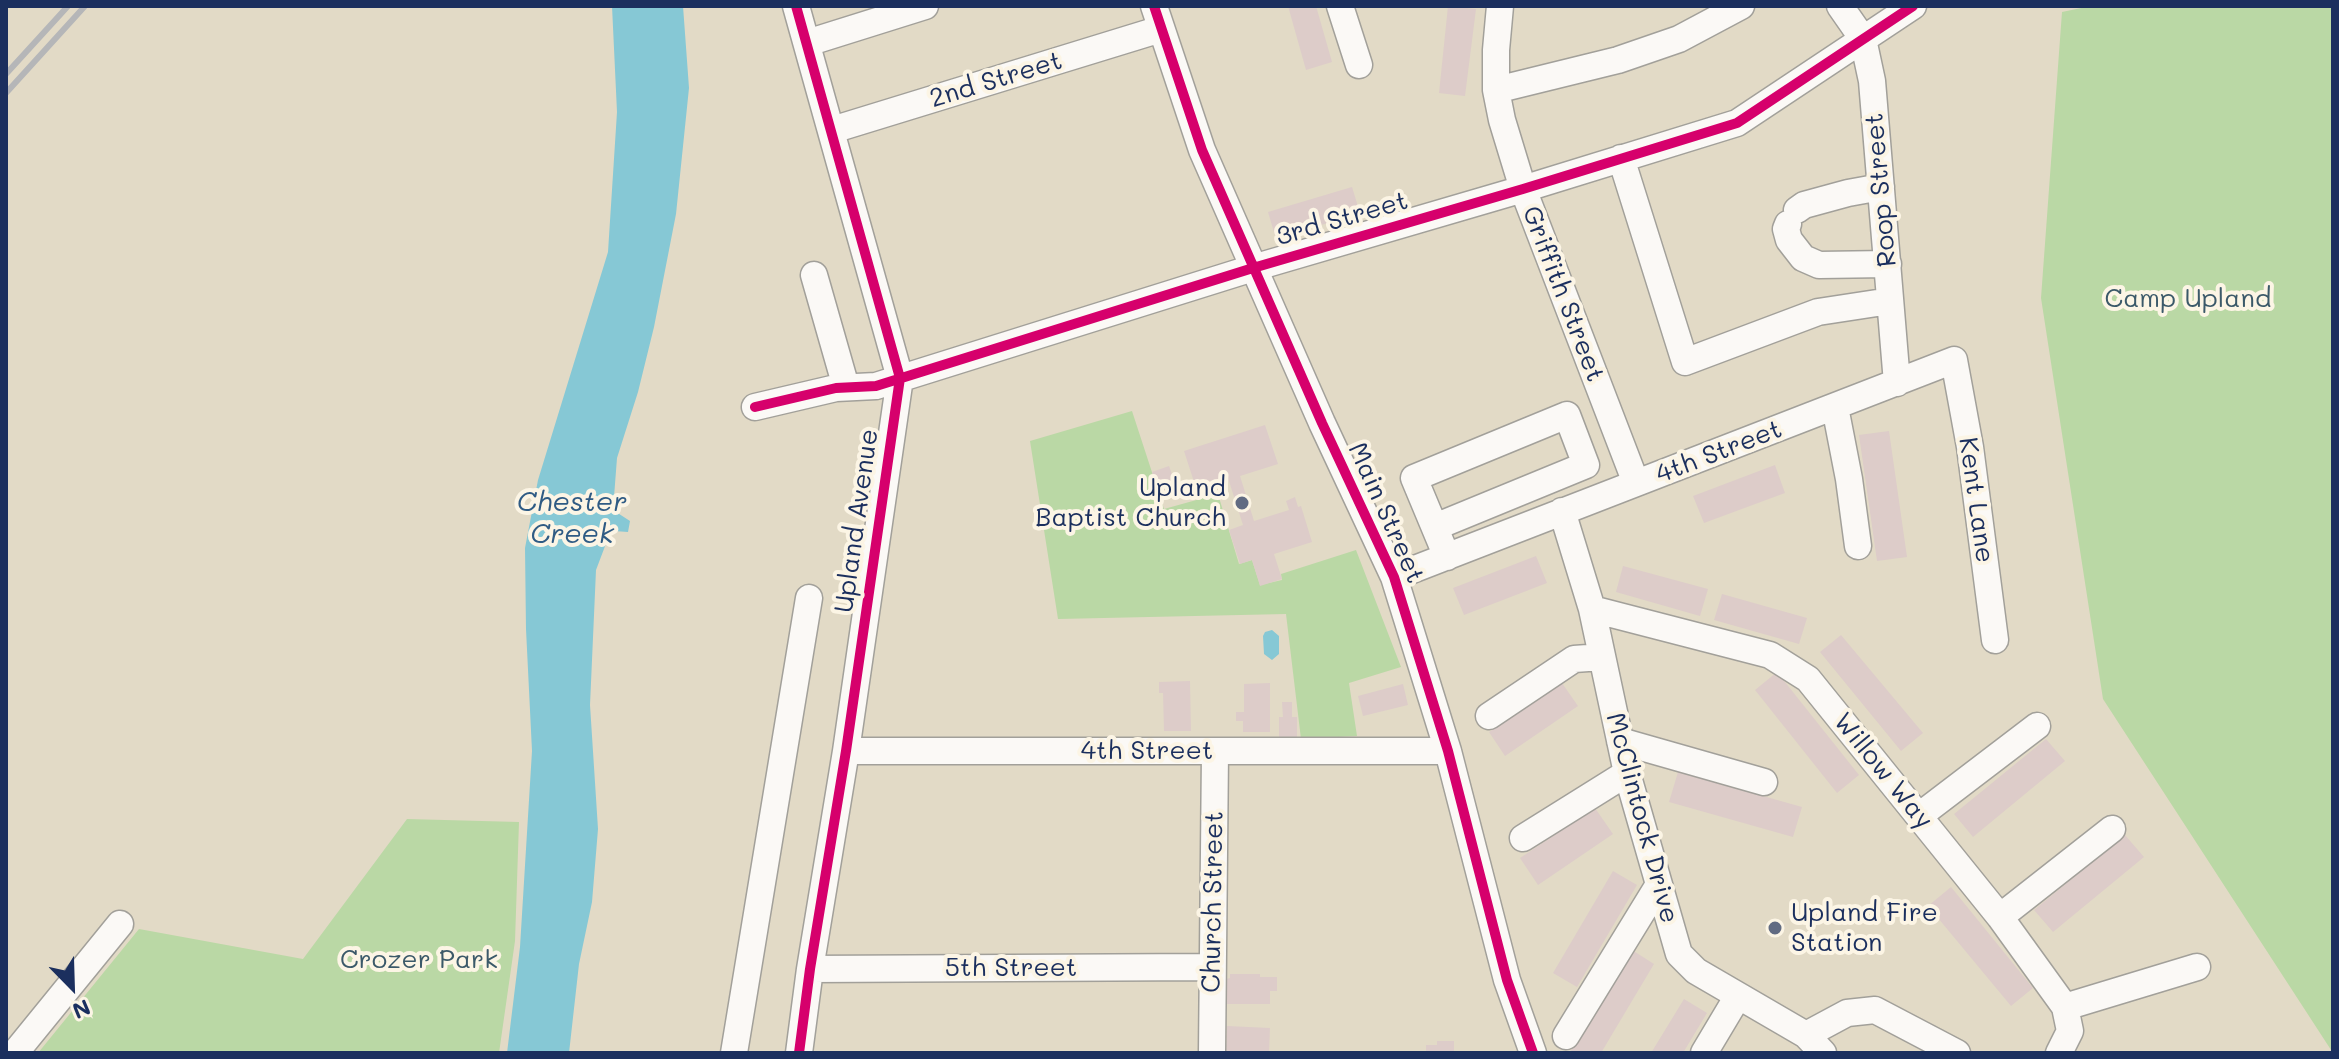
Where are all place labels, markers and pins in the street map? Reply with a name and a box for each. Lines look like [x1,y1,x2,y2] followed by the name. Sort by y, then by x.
[1035,472,1226,534] place label: Upland Baptist Church
[1233,494,1251,512] marker: Upland Baptist Church
[1791,897,1938,958] place label: Upland Fire Station
[1766,919,1784,937] marker: Upland Fire Station

